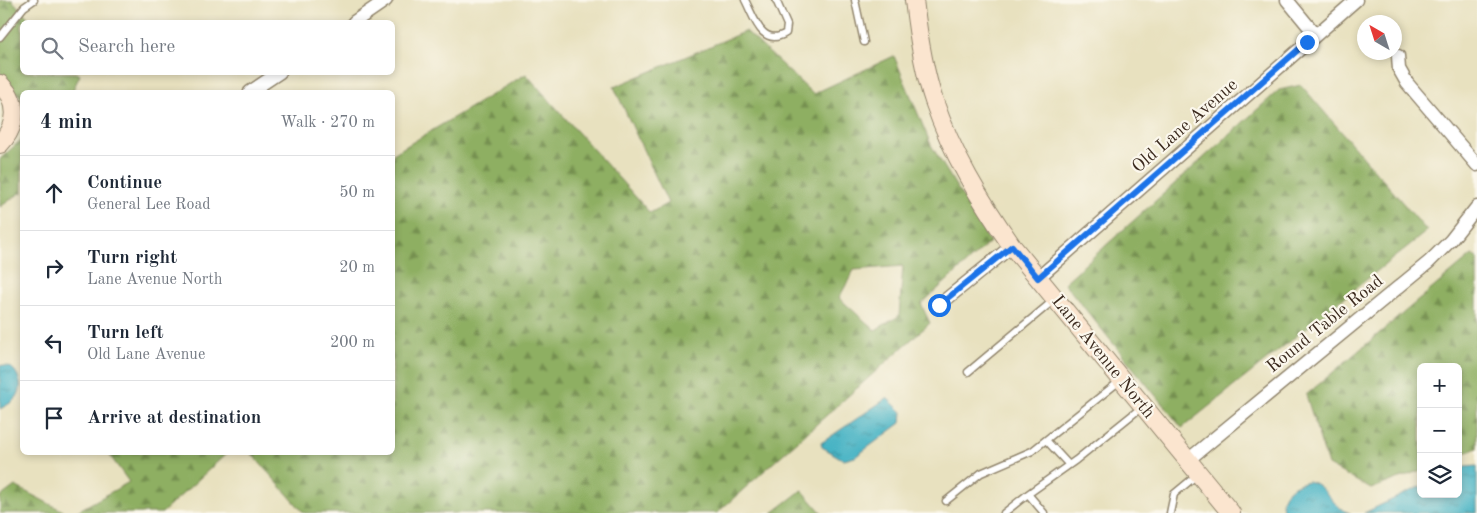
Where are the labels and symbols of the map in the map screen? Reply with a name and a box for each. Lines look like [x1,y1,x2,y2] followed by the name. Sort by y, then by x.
[1357,15,1402,60] north arrow
[1296,31,1319,54] route end
[1129,76,1241,176] street label: Old Lane Avenue
[1263,272,1387,376] street label: Round Table Road
[1048,292,1158,422] street label: Lane Avenue North
[928,294,951,317] route start

